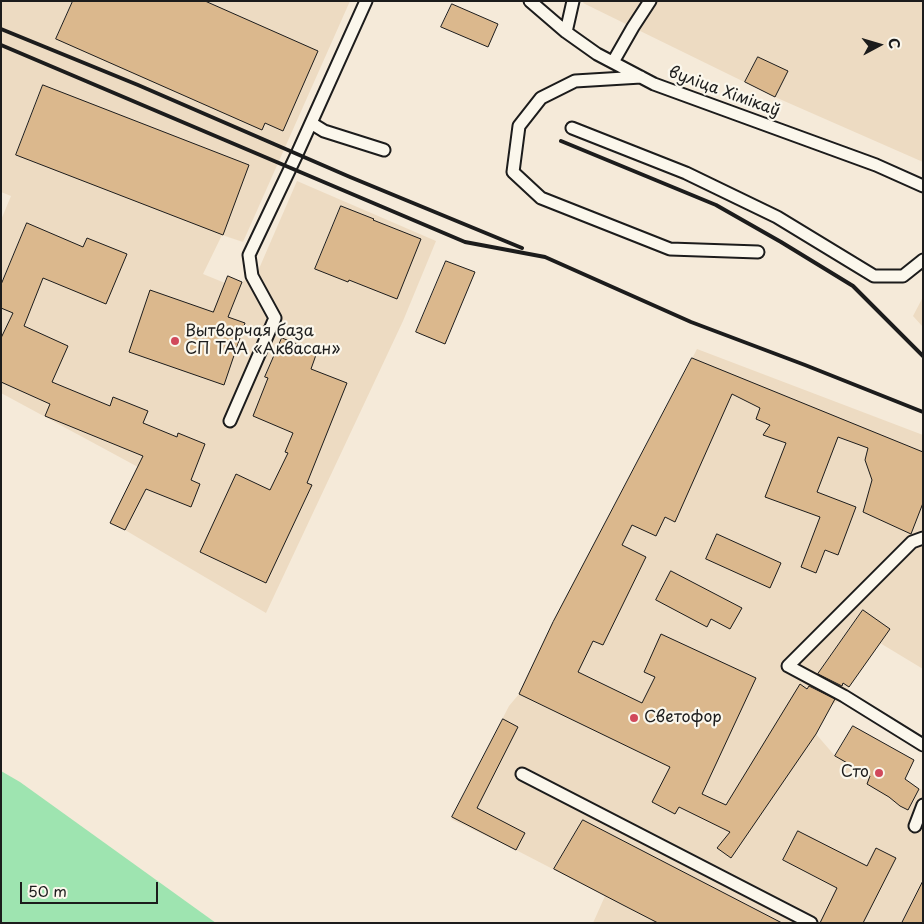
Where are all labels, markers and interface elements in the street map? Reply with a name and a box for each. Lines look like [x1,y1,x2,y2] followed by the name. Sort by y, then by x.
[854,20,904,70] north arrow
[883,37,905,50] text: С
[666,63,782,121] street label: вуліца Хімікаў
[185,322,340,360] place label: Вытворчая база СП ТАА «Аквасан»
[169,335,181,347] marker: Вытворчая база СП ТАА «Аквасан»
[644,708,722,728] place label: Светофор
[628,712,640,724] marker: Светофор
[841,763,869,783] place label: Сто
[873,767,885,779] marker: Сто
[22,872,160,904] scale bar
[28,879,67,902] text: 50 m

